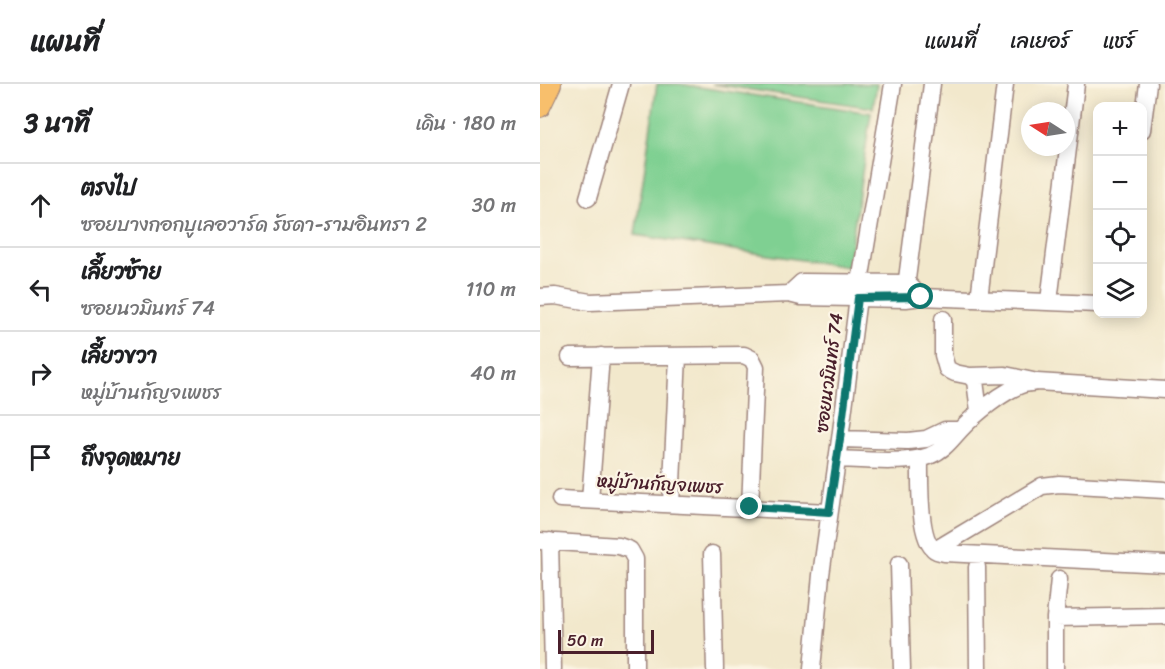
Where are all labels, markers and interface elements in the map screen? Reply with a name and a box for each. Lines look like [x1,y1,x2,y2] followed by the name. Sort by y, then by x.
[30,17,100,66] text: แผนที่
[925,22,977,60] text: แผนที่
[1010,22,1070,60] text: เลเยอร์
[1103,22,1135,60] text: แชร์
[24,100,90,146] text: 3 นาที
[1021,102,1075,156] north arrow
[1093,102,1147,318] map controls
[1093,102,1147,156] button: +
[415,106,516,141] text: เดิน · 180 m
[1093,156,1147,210] button: −
[81,168,136,207] text: ตรงไป
[472,188,516,223] text: 30 m
[24,189,57,222] icon: ahead
[81,207,427,242] text: ซอยบางกอกบูเลอวาร์ด รัชดา-รามอินทรา 2
[1093,210,1147,264] button: locate
[81,252,161,291] text: เลี้ยวซ้าย
[1093,264,1147,318] button: layers
[466,272,516,307] text: 110 m
[24,273,57,306] icon: left
[907,283,933,309] route start
[81,291,215,326] text: ซอยนวมินทร์ 74
[806,311,852,435] street label: ซอยนวมินทร์ 74
[81,336,157,375] text: เลี้ยวขวา
[470,356,516,391] text: 40 m
[24,357,57,390] icon: right
[81,375,221,410] text: หมู่บ้านกัญจเพชร
[81,438,180,477] text: ถึงจุดหมาย
[24,441,57,474] icon: arrive
[596,465,725,503] street label: หมู่บ้านกัญจเพชร
[736,493,762,519] route end
[567,626,603,655] text: 50 m
[558,627,654,654] scale bar

